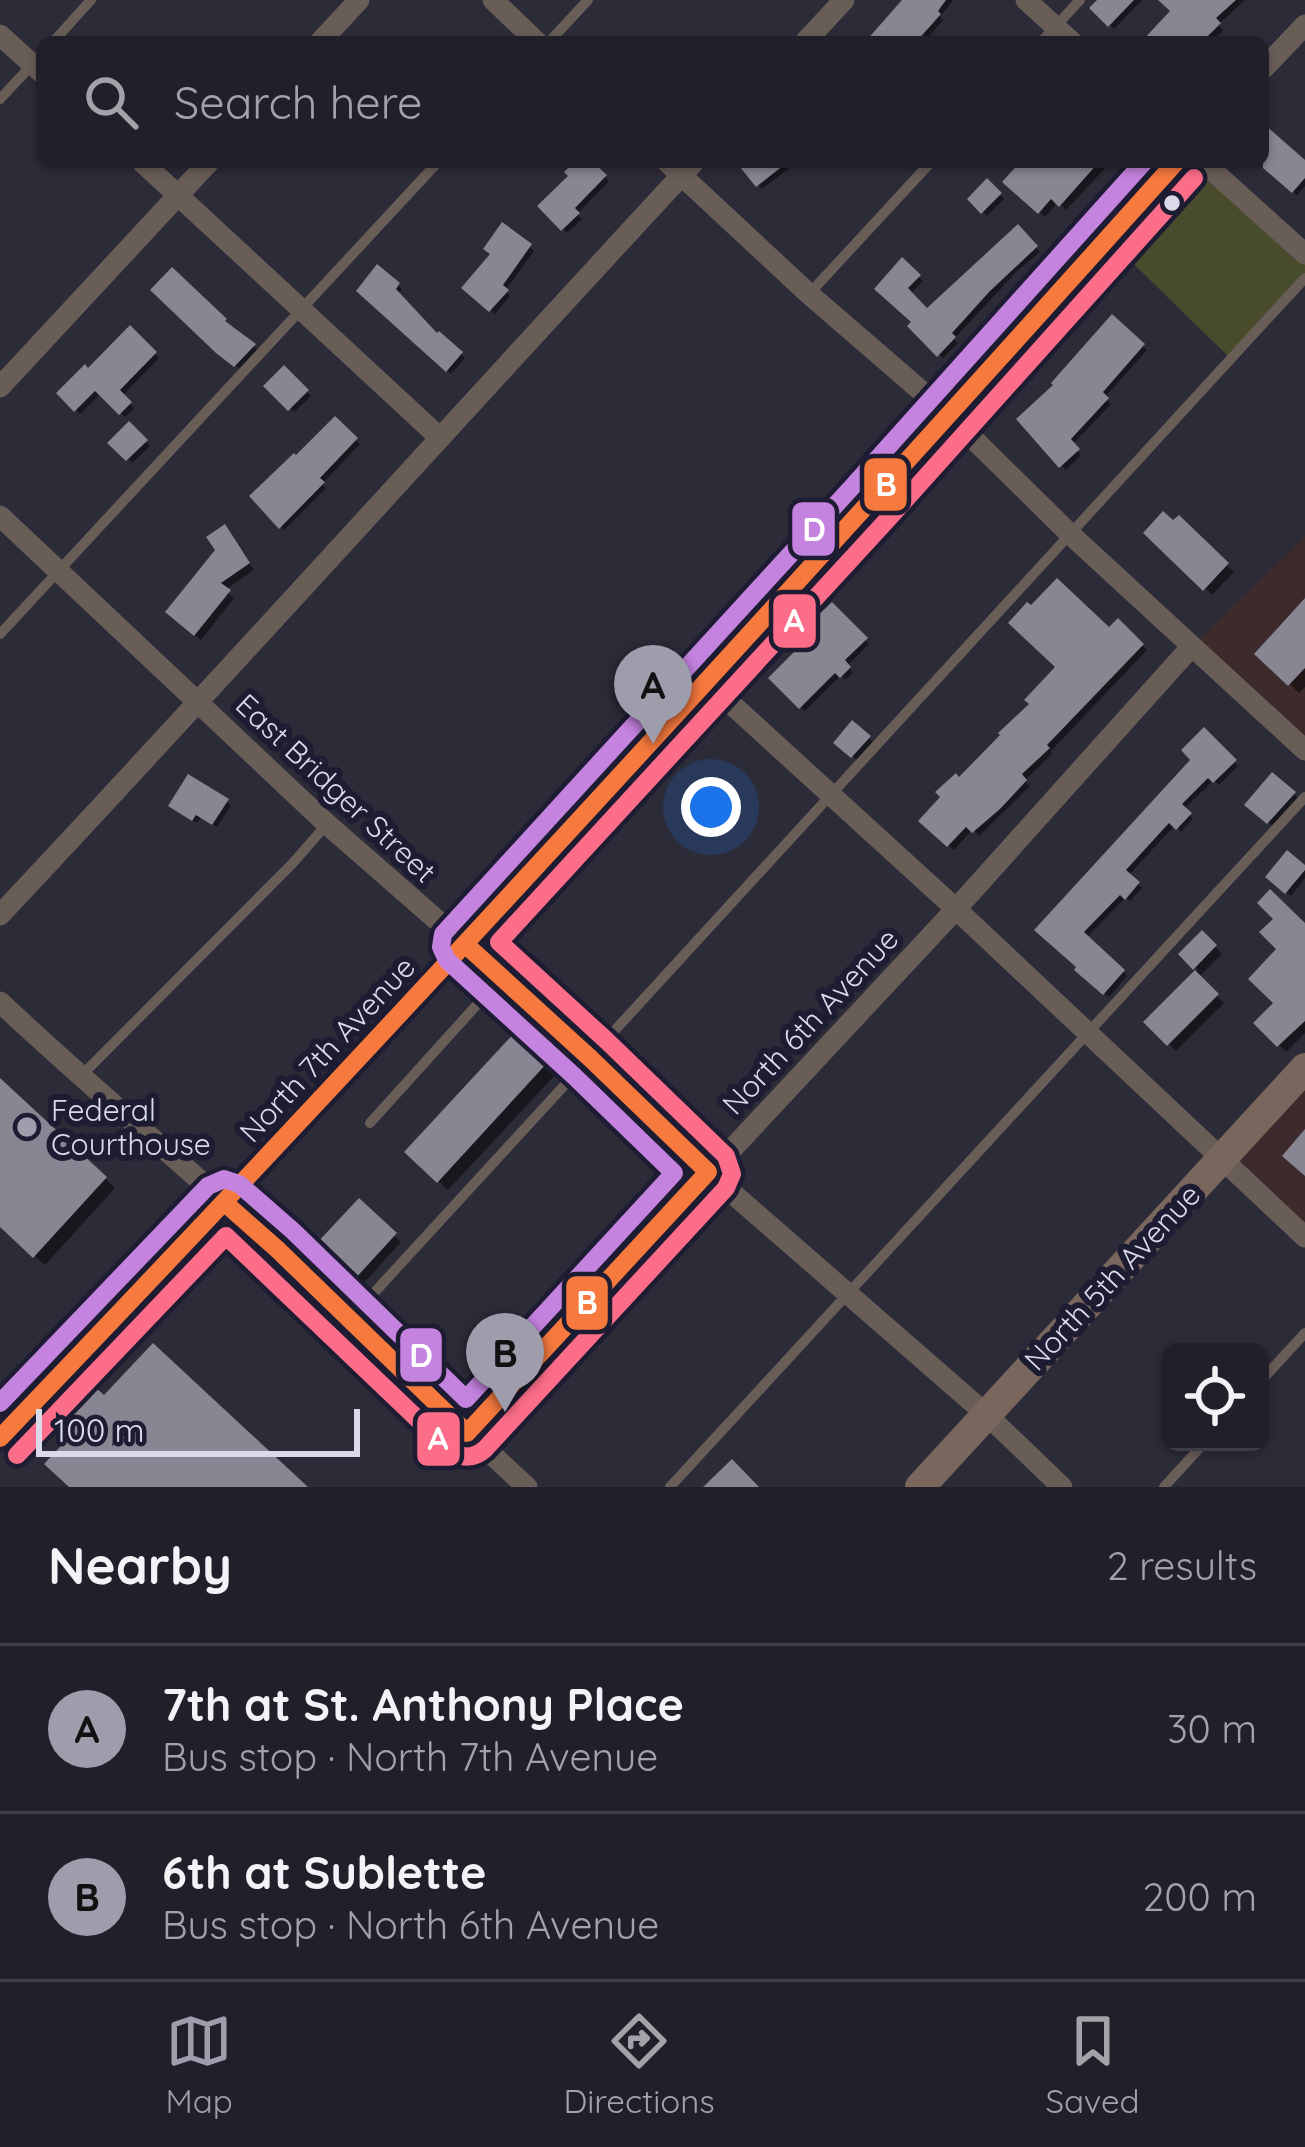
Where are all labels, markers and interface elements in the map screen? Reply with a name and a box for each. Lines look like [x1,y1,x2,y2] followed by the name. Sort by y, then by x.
[36,36,1269,168] search box
[78,69,144,135] icon: search
[174,74,422,130] text: Search here
[1161,192,1183,214] unlabelled marker
[862,456,909,513] line badge: B
[875,463,897,504] text: B
[790,500,837,558] line badge: D
[802,508,826,549] text: D
[771,592,818,650] line badge: A
[783,599,805,640] text: A
[614,645,692,744] pin: A
[228,685,444,891] street label: East Bridger Street
[681,777,741,837] your location
[714,920,906,1122] street label: North 6th Avenue
[231,948,423,1150] street label: North 7th Avenue
[51,1091,211,1163] place label: Federal Courthouse
[14,1114,40,1140] marker: Federal Courthouse
[1016,1176,1208,1378] street label: North 5th Avenue
[564,1274,610,1332] line badge: B
[576,1281,598,1322] text: B
[466,1313,544,1412] pin: B
[398,1326,444,1384] line badge: D
[409,1334,433,1375] text: D
[1161,1343,1269,1451] map controls
[1161,1343,1269,1451] button: locate
[36,1403,360,1456] scale bar
[54,1409,145,1450] text: 100 m
[415,1410,462,1468] line badge: A
[427,1417,449,1458] text: A
[48,1533,232,1597] text: Nearby
[1107,1541,1257,1590] text: 2 results
[162,1676,684,1732] text: 7th at St. Anthony Place
[75,1704,99,1753] text: A
[1167,1704,1257,1753] text: 30 m
[162,1732,658,1781] text: Bus stop · North 7th Avenue
[162,1844,486,1900] text: 6th at Sublette
[74,1872,100,1921] text: B
[1143,1872,1257,1921] text: 200 m
[162,1900,659,1949] text: Bus stop · North 6th Avenue
[165,2008,233,2121] tab: Map
[563,2008,715,2121] tab: Directions
[1046,2008,1140,2121] tab: Saved

